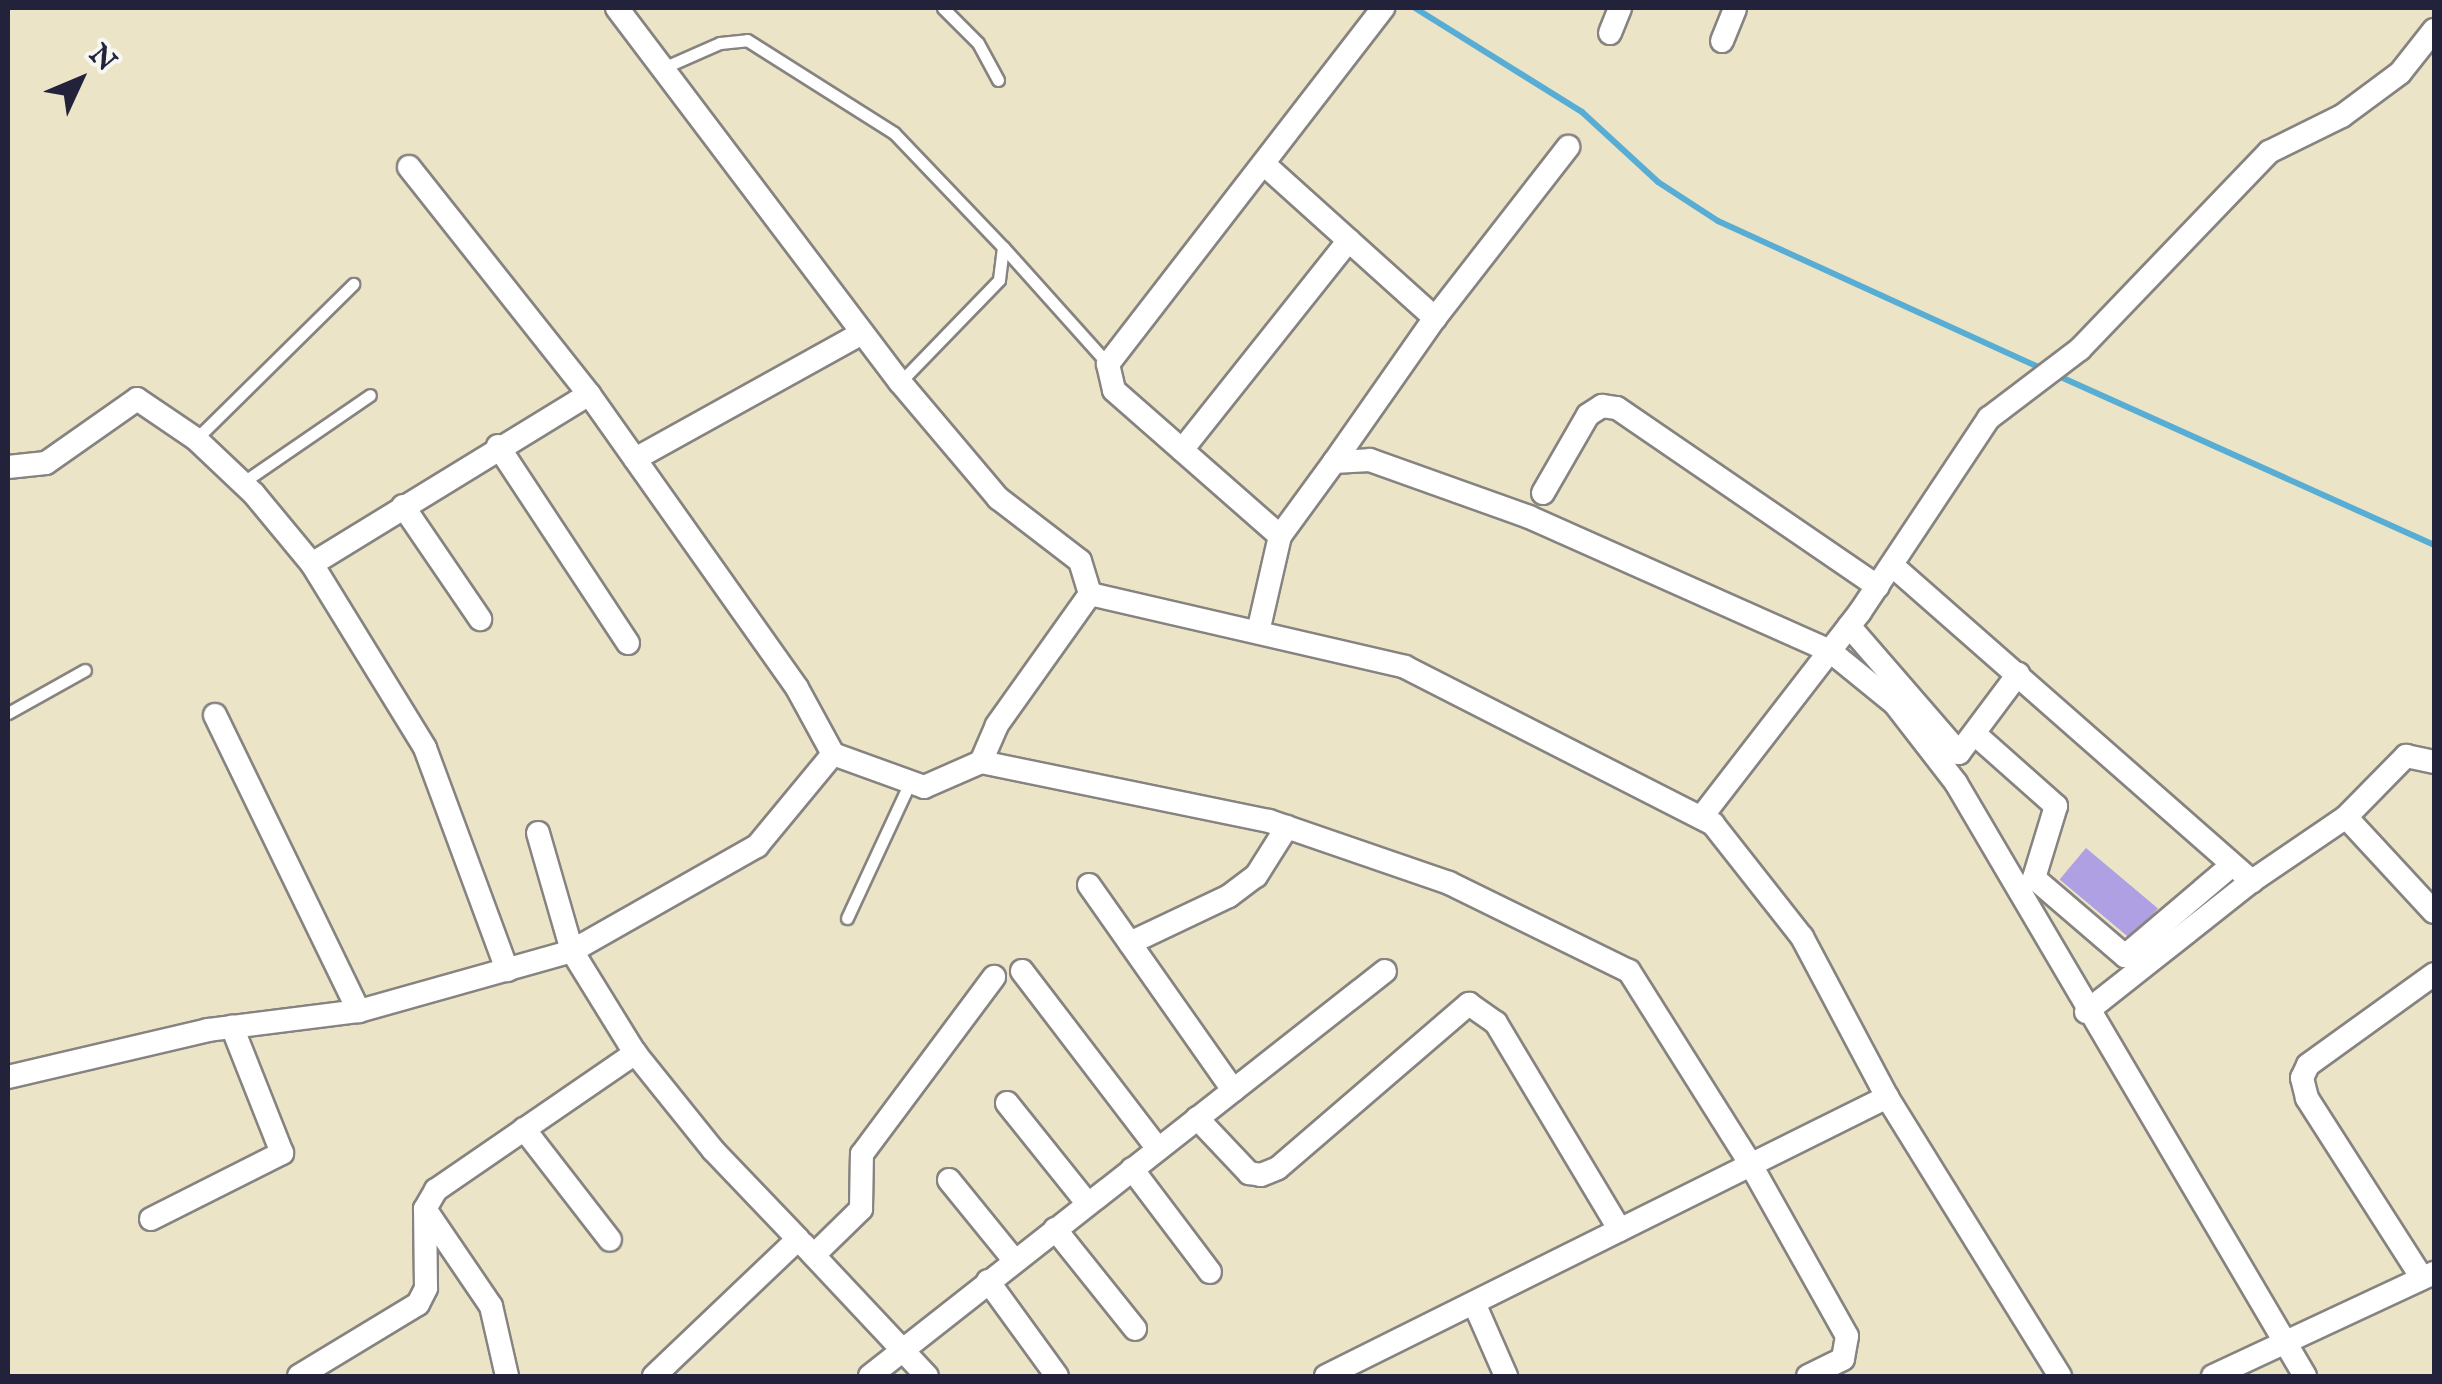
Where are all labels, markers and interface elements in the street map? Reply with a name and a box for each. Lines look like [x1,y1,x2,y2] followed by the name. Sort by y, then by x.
[30,30,130,130] north arrow
[81,38,123,80] text: N

